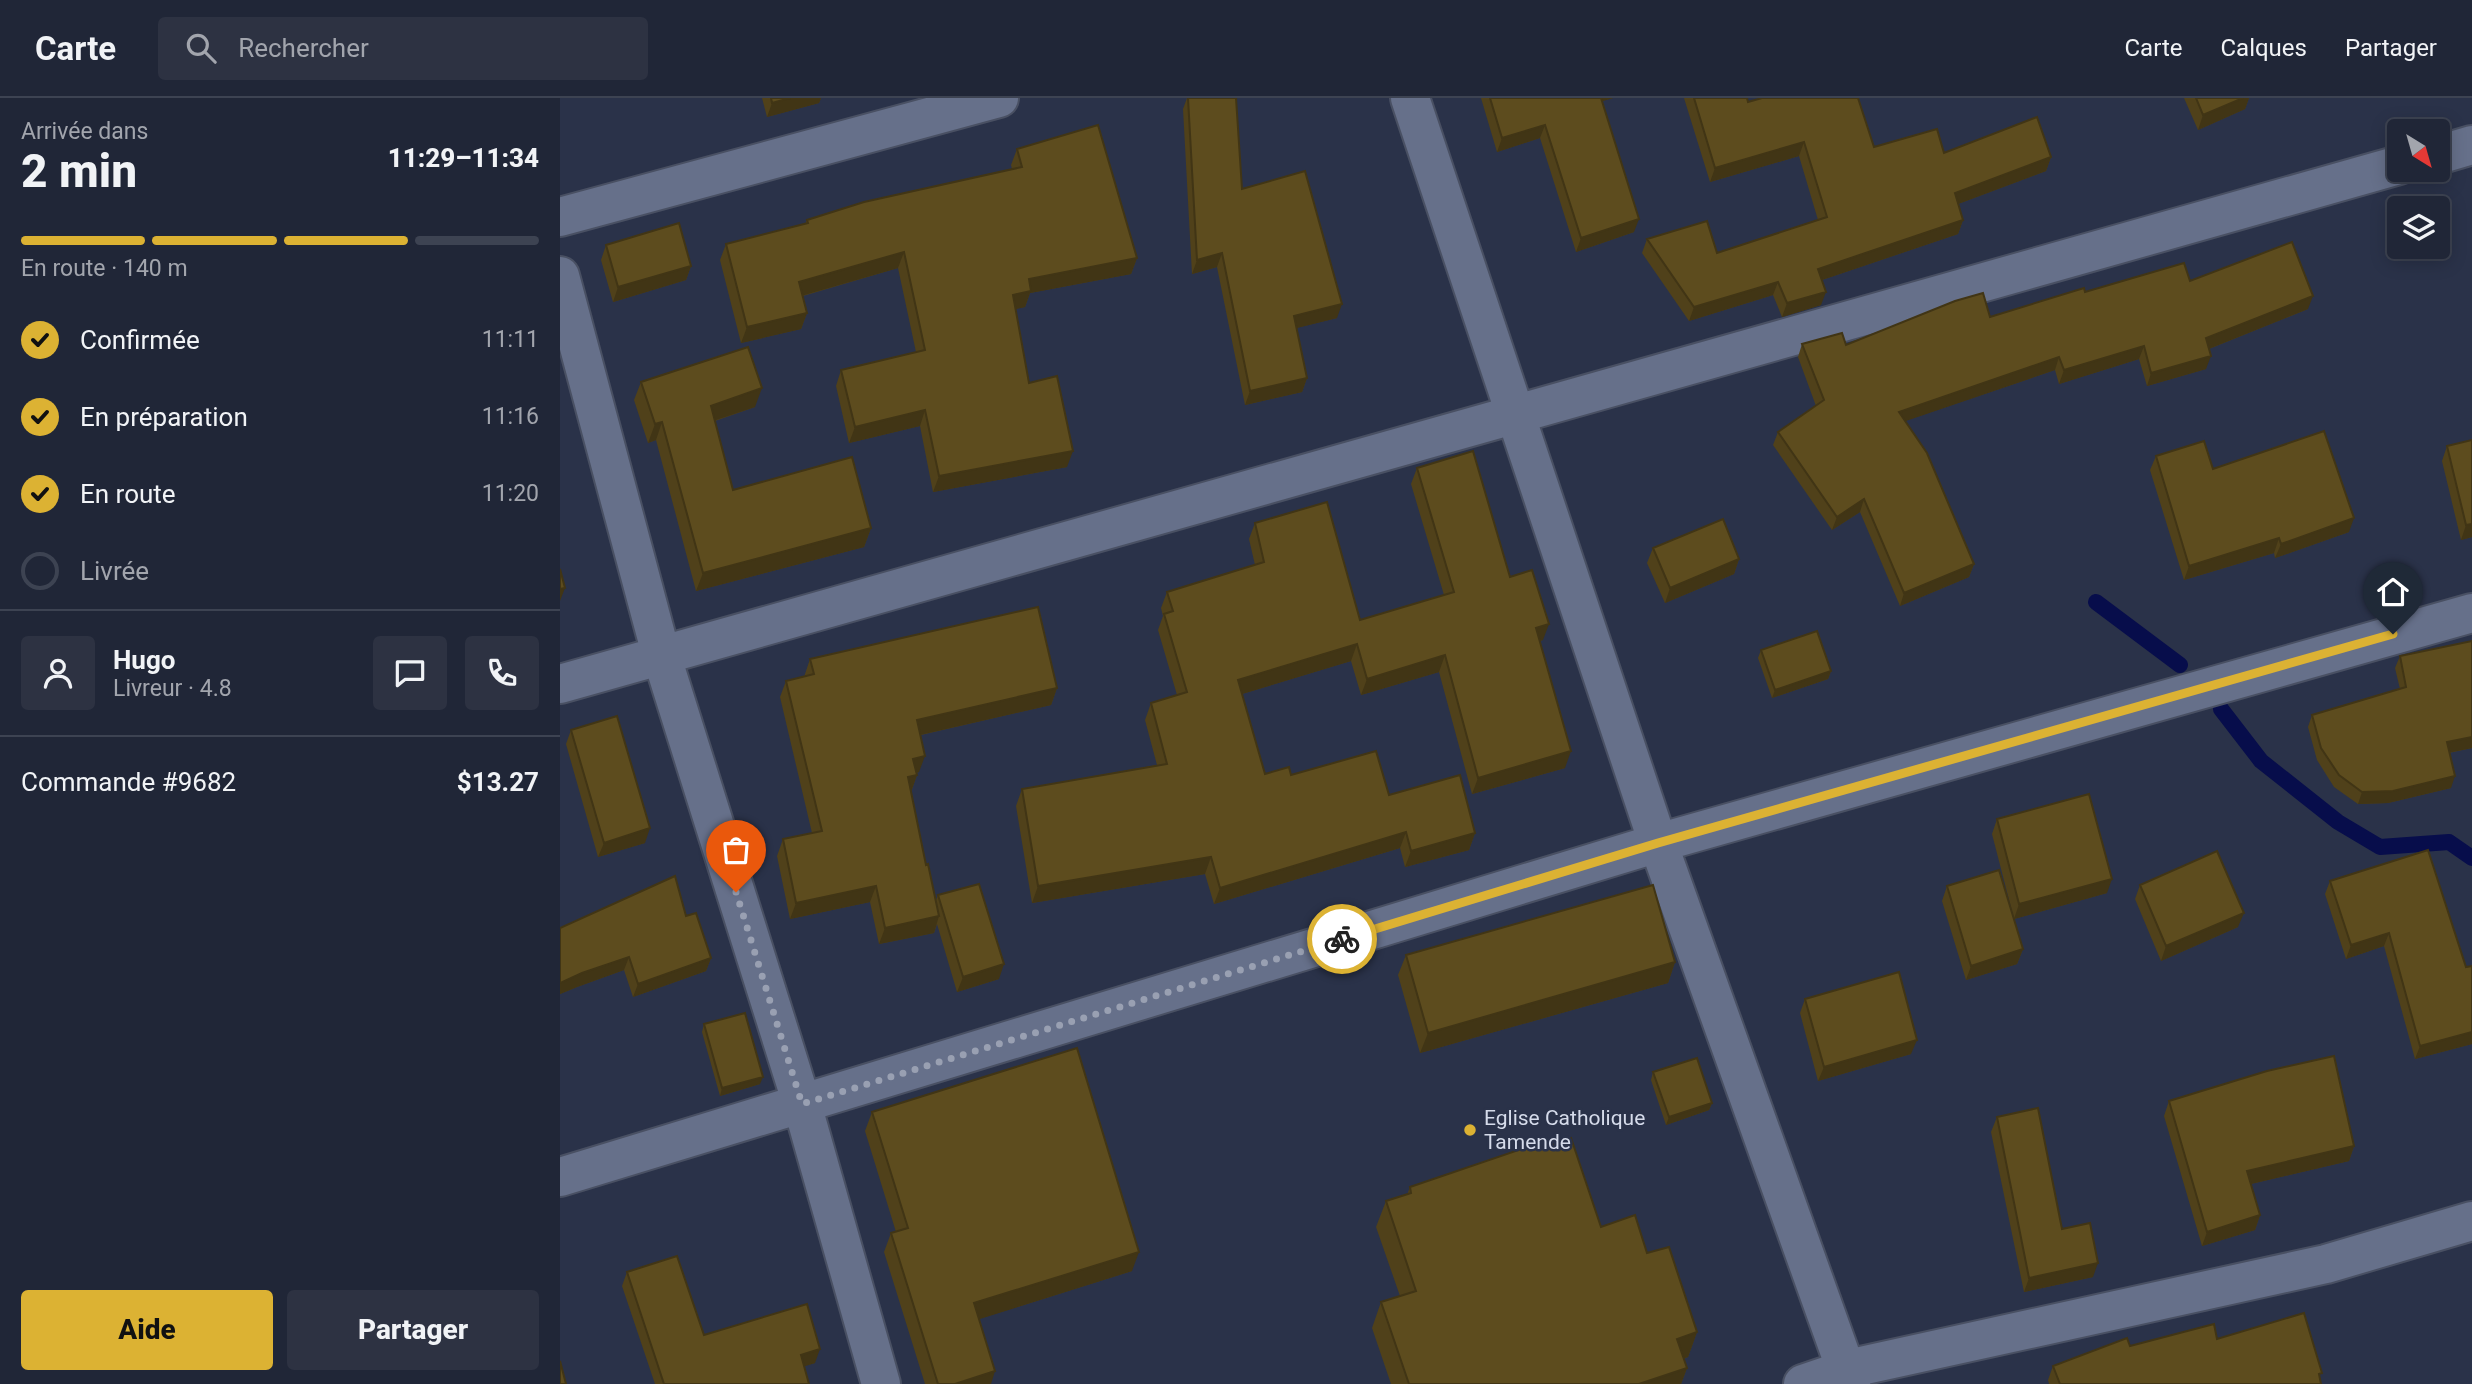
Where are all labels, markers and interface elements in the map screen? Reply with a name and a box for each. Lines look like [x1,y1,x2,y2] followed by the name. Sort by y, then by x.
[158,17,648,80] search box
[35,29,116,68] text: Carte
[182,29,220,67] icon: search
[238,33,369,63] text: Rechercher
[2124,34,2182,62] text: Carte
[2220,34,2307,62] text: Calques
[2345,34,2437,62] text: Partager
[21,118,148,145] text: Arrivée dans
[2387,119,2450,182] north arrow
[2387,119,2450,259] map controls
[388,143,539,173] text: 11:29–11:34
[21,144,137,198] text: 2 min
[2387,196,2450,259] button: layers
[21,255,188,282] text: En route · 140 m
[21,321,59,359] icon: check
[80,325,200,355] text: Confirmée
[482,326,539,353] text: 11:11
[21,398,59,436] icon: check
[80,402,248,432] text: En préparation
[482,403,539,430] text: 11:16
[21,475,59,513] icon: check
[80,479,176,509] text: En route
[482,480,539,507] text: 11:20
[80,556,149,586] text: Livrée
[2363,562,2423,634] pin
[2374,573,2412,611] icon: home
[21,636,95,710] button: person
[373,636,447,710] button: chat
[465,636,539,710] button: phone
[113,645,175,675] text: Hugo
[113,675,232,702] text: Livreur · 4.8
[21,767,236,797] text: Commande #9682
[457,767,539,797] text: $13.27
[706,820,766,892] pin
[717,831,755,869] icon: bag
[1307,904,1377,974] courier
[1323,920,1361,958] icon: bike
[1484,1106,1645,1154] place label: Eglise Catholique Tamende
[1462,1122,1478,1138] marker: Eglise Catholique Tamende
[21,1290,273,1370] button: Aide
[287,1290,539,1370] button: Partager

